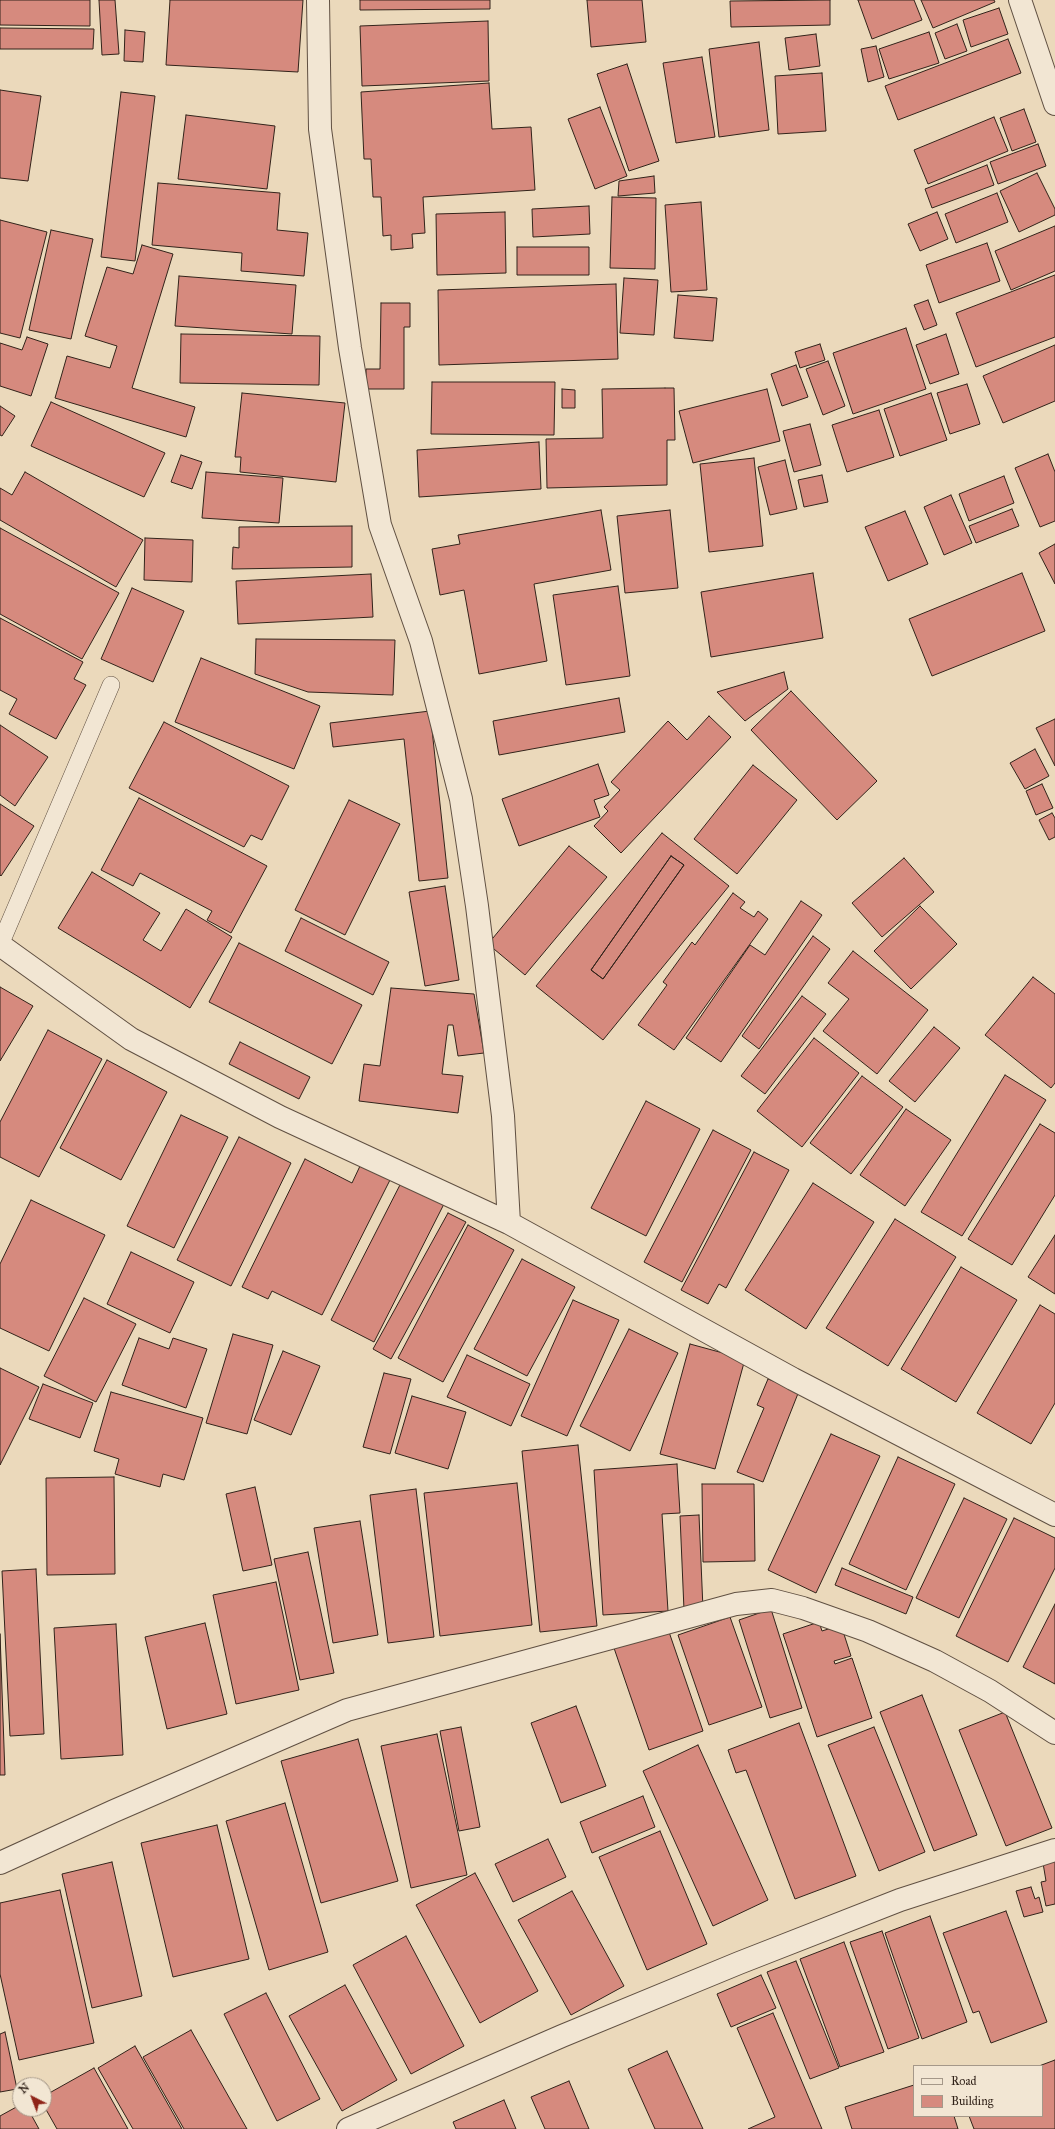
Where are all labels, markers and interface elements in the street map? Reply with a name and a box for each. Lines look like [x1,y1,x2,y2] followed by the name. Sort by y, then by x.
[913,2065,1043,2117] legend
[951,2074,977,2088] text: Road
[12,2077,52,2117] north arrow
[16,2080,32,2096] text: N
[951,2094,993,2108] text: Building

